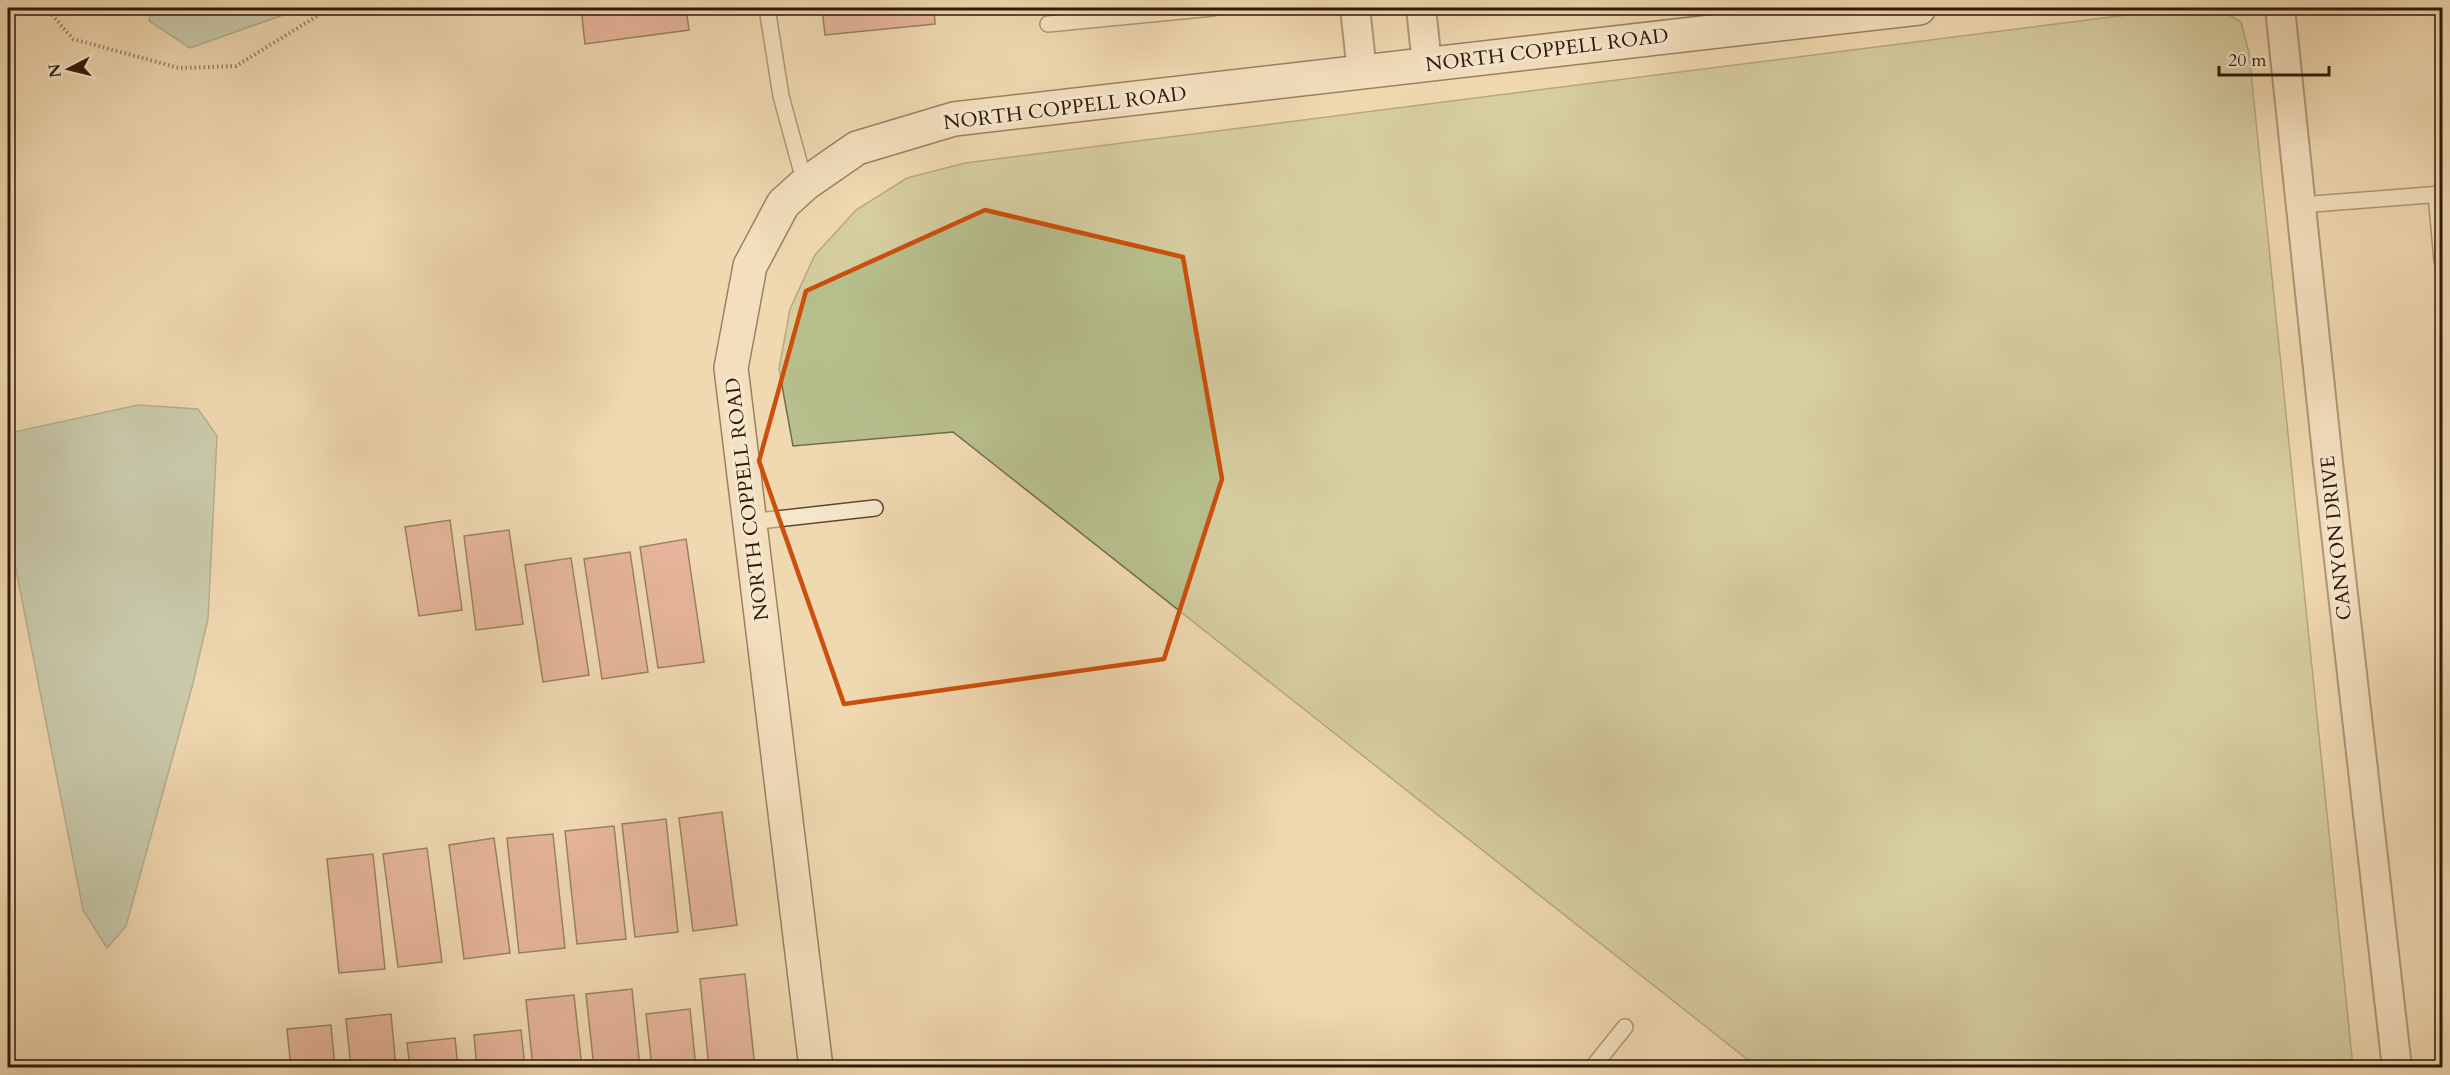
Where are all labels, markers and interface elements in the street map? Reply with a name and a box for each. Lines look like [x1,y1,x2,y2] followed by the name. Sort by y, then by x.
[1424,22,1670,78] street label: NORTH COPPELL ROAD
[39,39,99,99] north arrow
[2219,39,2328,77] scale bar
[2228,48,2267,73] text: 20 m
[43,62,67,79] text: N
[942,80,1188,136] street label: NORTH COPPELL ROAD
[719,376,775,622] street label: NORTH COPPELL ROAD
[2314,454,2358,622] street label: CANYON DRIVE

